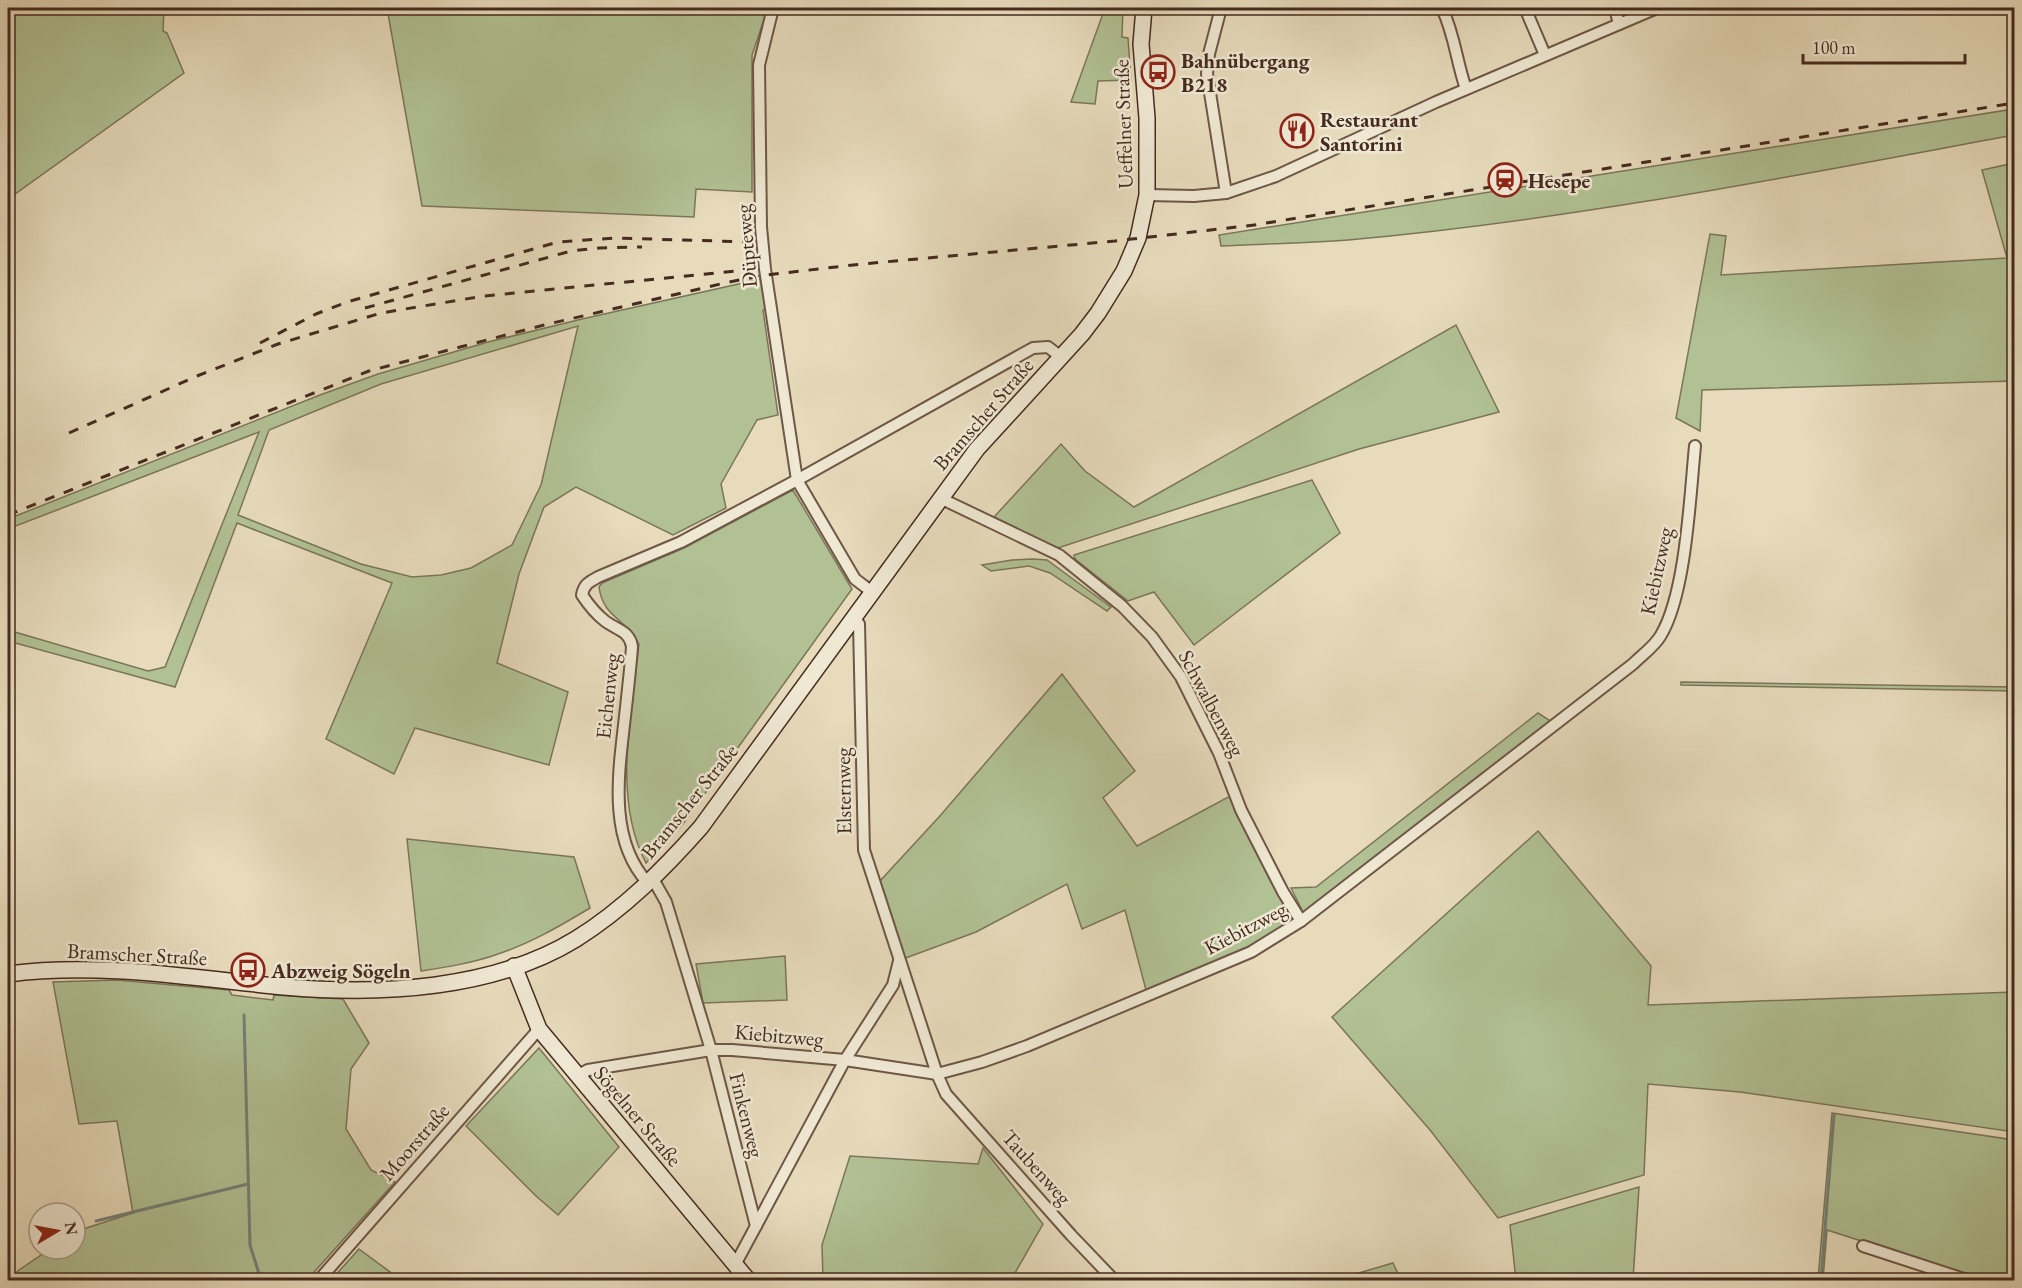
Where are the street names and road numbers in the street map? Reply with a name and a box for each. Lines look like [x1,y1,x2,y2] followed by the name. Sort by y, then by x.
[1107,59,1139,189] street label: Ueffelner Straße
[729,202,763,289] street label: Düpteweg
[927,352,1039,476] street label: Bramscher Straße
[1634,524,1679,617] street label: Kiebitzweg
[1173,645,1252,762] street label: Schwalbenweg
[589,651,625,740] street label: Eichenweg
[634,738,744,864] street label: Bramscher Straße
[829,746,857,835] street label: Elsternweg
[1199,895,1292,961] street label: Kiebitzweg
[66,937,208,971] street label: Bramscher Straße
[733,1018,826,1052] street label: Kiebitzweg
[588,1060,688,1172] street label: Sögelner Straße
[723,1070,771,1161] street label: Finkenweg
[373,1098,455,1186] street label: Moorstraße
[996,1124,1078,1211] street label: Taubenweg

